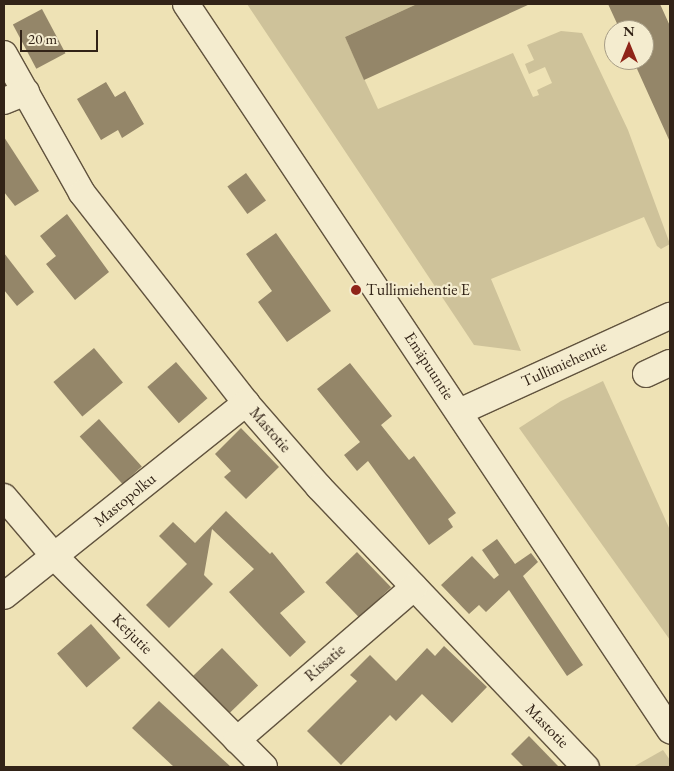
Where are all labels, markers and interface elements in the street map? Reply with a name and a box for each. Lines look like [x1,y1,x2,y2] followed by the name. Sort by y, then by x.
[22,20,100,52] scale bar
[604,20,654,70] north arrow
[623,22,635,40] text: N
[28,29,57,48] text: 20 m
[366,280,470,300] place label: Tullimiehentie E
[350,284,362,296] marker: Tullimiehentie E
[400,329,458,403] street label: Emäpuuntie
[518,337,610,391] street label: Tullimiehentie
[245,403,295,457] street label: Mastotie
[90,469,160,531] street label: Mastopolku
[108,610,156,658] street label: Ketjutie
[301,640,349,686] street label: Rissatie
[521,700,573,752] street label: Mastotie

